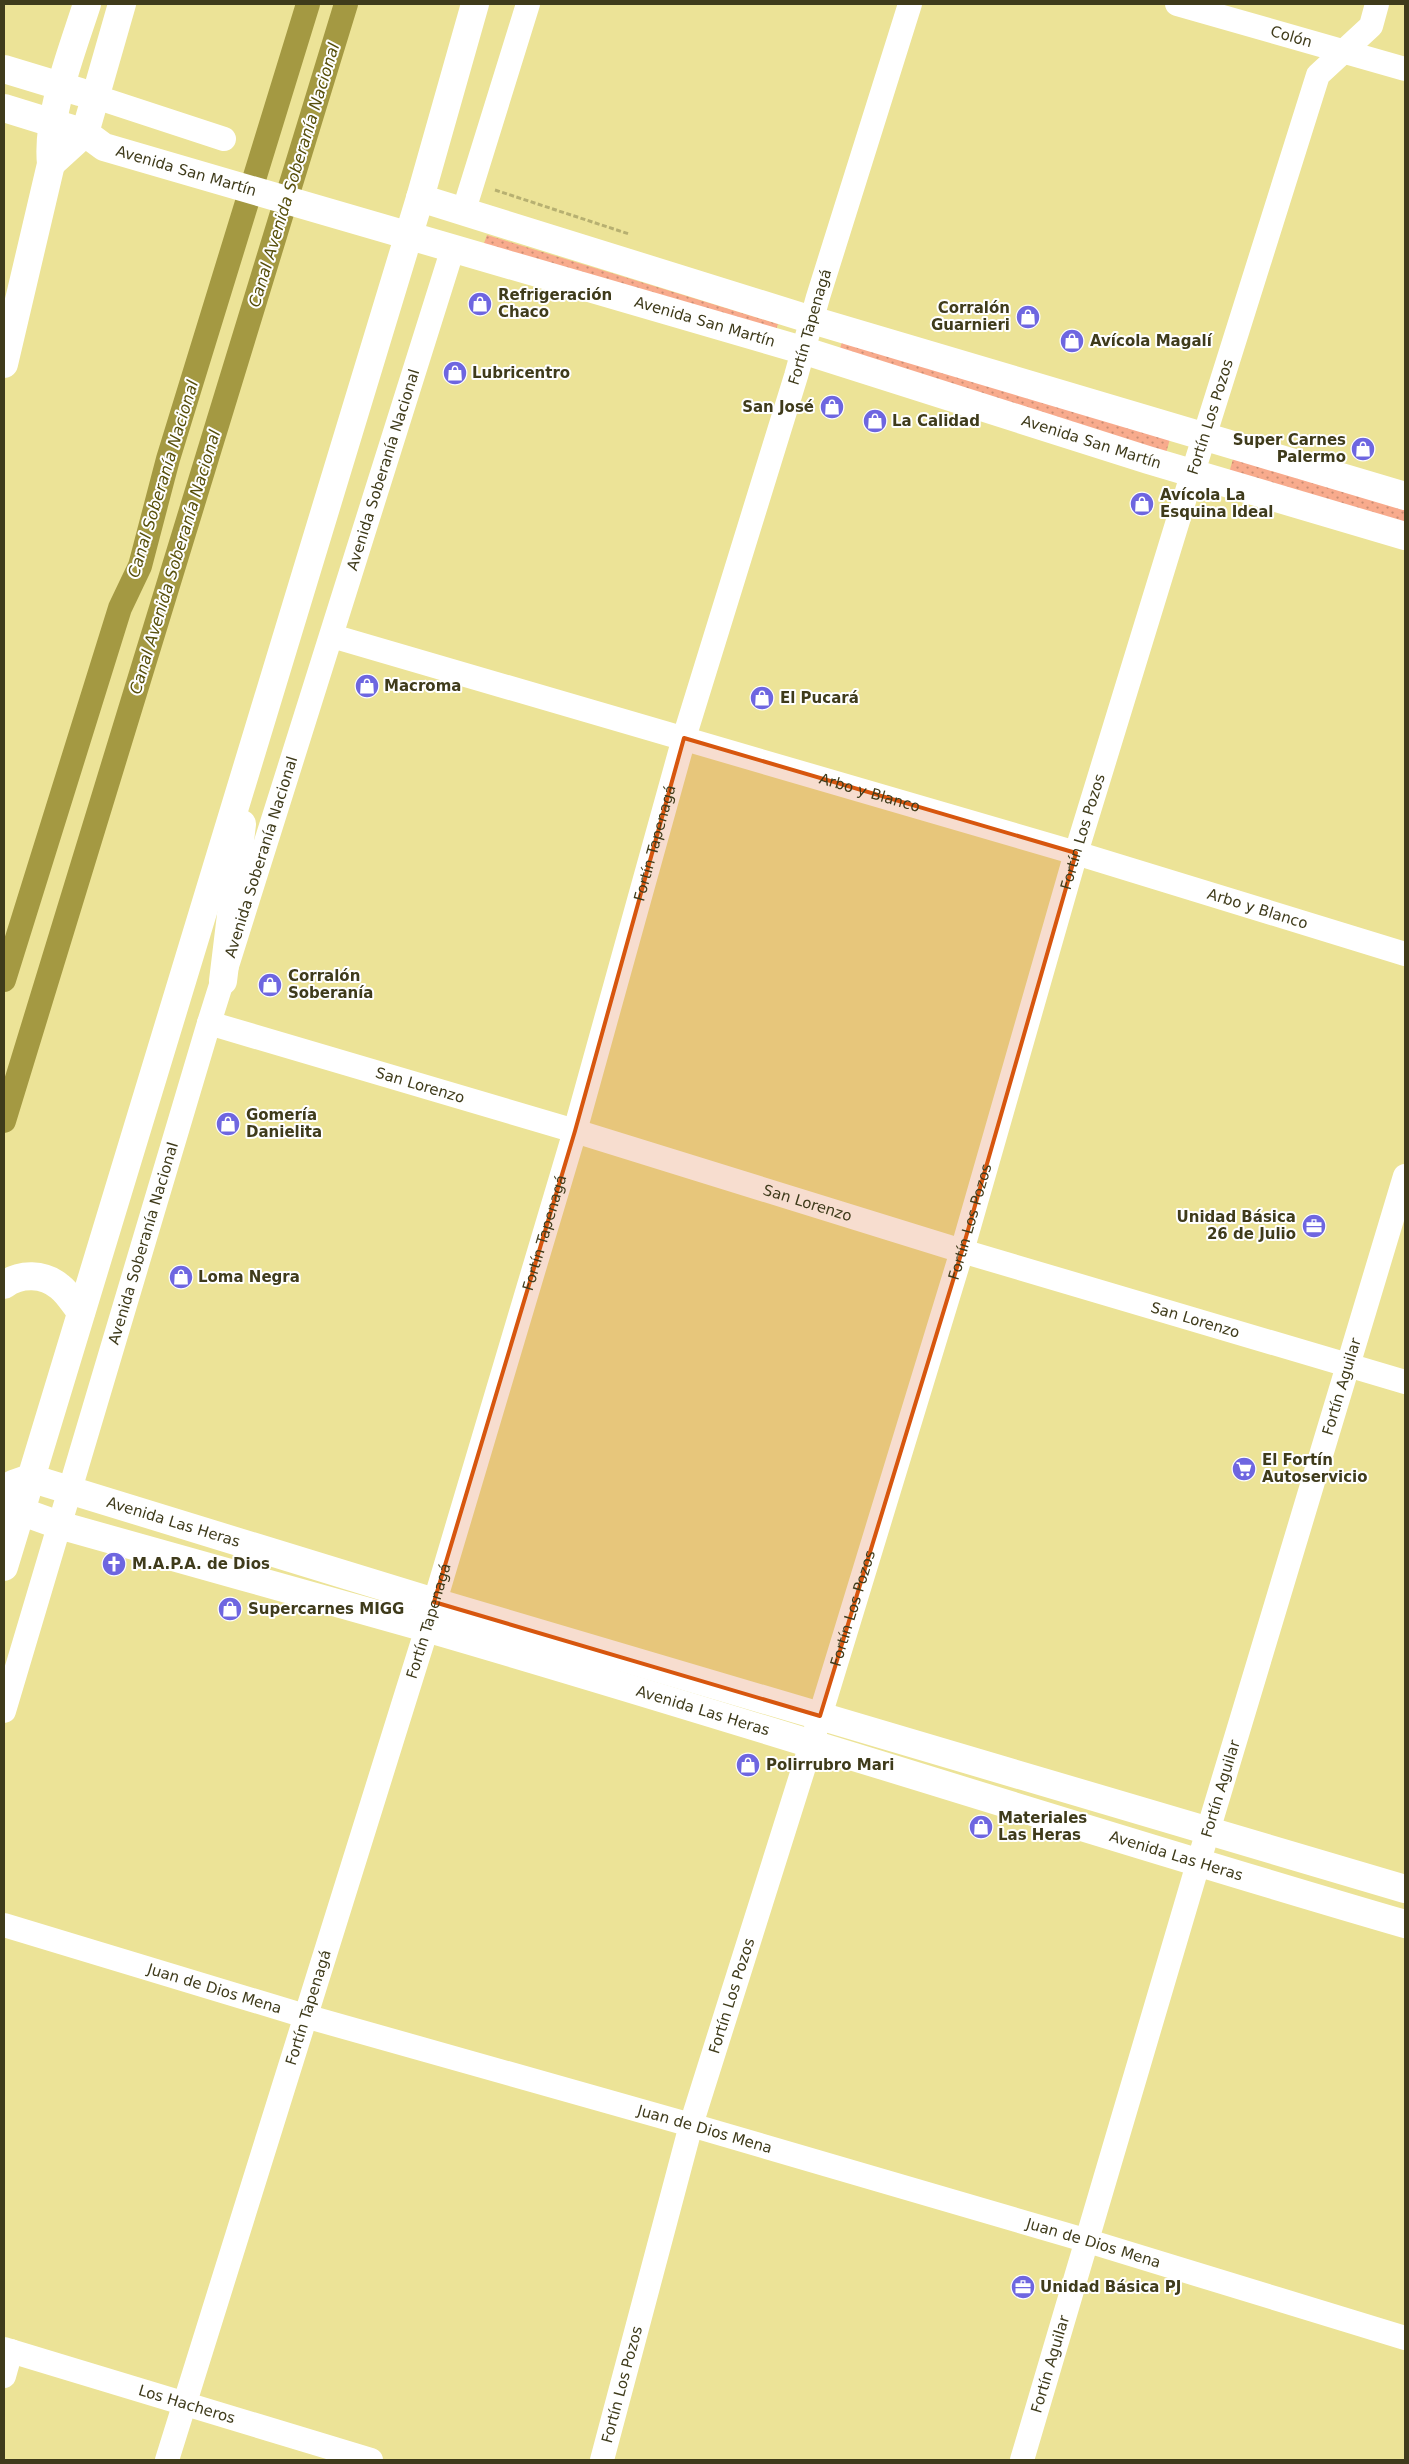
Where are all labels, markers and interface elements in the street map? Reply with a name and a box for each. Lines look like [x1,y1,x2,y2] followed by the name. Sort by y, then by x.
[1269,22,1314,51] street label: Colón
[245,40,343,309] water label: Canal Avenida Soberanía Nacional
[114,142,259,200] street label: Avenida San Martín
[785,267,835,387] street label: Fortín Tapenagá
[498,286,612,321] place label: Refrigeración Chaco
[467,291,493,317] shop icon: Refrigeración Chaco
[632,293,777,351] street label: Avenida San Martín
[931,299,1010,334] place label: Corralón Guarnieri
[1015,304,1041,330] shop icon: Corralón Guarnieri
[1059,328,1085,354] shop icon: Avícola Magalí
[1090,332,1213,350] place label: Avícola Magalí
[1184,357,1237,477] street label: Fortín Los Pozos
[442,360,468,386] shop icon: Lubricentro
[472,364,570,382] place label: Lubricentro
[343,367,423,573] street label: Avenida Soberanía Nacional
[124,377,202,580] water label: Canal Soberanía Nacional
[819,394,845,420] shop icon: San José
[742,398,814,416] place label: San José
[862,408,888,434] shop icon: La Calidad
[1019,411,1163,472] street label: Avenida San Martín
[892,412,980,430] place label: La Calidad
[126,427,224,696] water label: Canal Avenida Soberanía Nacional
[1233,431,1346,466] place label: Super Carnes Palermo
[1350,436,1376,462] shop icon: Super Carnes Palermo
[1160,486,1274,521] place label: Avícola La Esquina Ideal
[1129,491,1155,517] shop icon: Avícola La Esquina Ideal
[354,673,380,699] shop icon: Macroma
[384,677,461,695] place label: Macroma
[749,685,775,711] shop icon: El Pucará
[780,689,859,707] place label: El Pucará
[221,754,301,960] street label: Avenida Soberanía Nacional
[817,770,922,816] street label: Arbo y Blanco
[1057,771,1109,892] street label: Fortín Los Pozos
[630,783,680,903] street label: Fortín Tapenagá
[1205,885,1310,933] street label: Arbo y Blanco
[288,967,373,1002] place label: Corralón Soberanía
[257,972,283,998] shop icon: Corralón Soberanía
[373,1064,467,1107] street label: San Lorenzo
[246,1106,322,1141] place label: Gomería Danielita
[215,1111,241,1137] shop icon: Gomería Danielita
[105,1140,182,1347] street label: Avenida Soberanía Nacional
[945,1161,996,1282] street label: Fortín Los Pozos
[519,1173,570,1293] street label: Fortín Tapenagá
[761,1181,854,1225] street label: San Lorenzo
[1177,1208,1296,1243] place label: Unidad Básica 26 de Julio
[1301,1213,1327,1239] office icon: Unidad Básica 26 de Julio
[168,1264,194,1290] shop icon: Loma Negra
[198,1268,300,1286] place label: Loma Negra
[1149,1298,1242,1342] street label: San Lorenzo
[1318,1335,1365,1437] street label: Fortín Aguilar
[1262,1451,1368,1486] place label: El Fortín Autoservicio
[1231,1456,1257,1482] supermarket icon: El Fortín Autoservicio
[104,1493,242,1551] street label: Avenida Las Heras
[827,1548,879,1669] street label: Fortín Los Pozos
[101,1551,127,1577] church icon: M.A.P.A. de Dios
[132,1555,270,1573] place label: M.A.P.A. de Dios
[403,1561,455,1681] street label: Fortín Tapenagá
[217,1596,243,1622] shop icon: Supercarnes MIGG
[248,1600,404,1618] place label: Supercarnes MIGG
[634,1682,772,1740] street label: Avenida Las Heras
[1197,1737,1244,1840] street label: Fortín Aguilar
[735,1752,761,1778] shop icon: Polirrubro Mari
[766,1756,894,1774] place label: Polirrubro Mari
[998,1809,1087,1844] place label: Materiales Las Heras
[968,1814,994,1840] shop icon: Materiales Las Heras
[1107,1827,1245,1885] street label: Avenida Las Heras
[705,1936,758,2056] street label: Fortín Los Pozos
[282,1948,335,2067] street label: Fortín Tapenagá
[144,1960,284,2017] street label: Juan de Dios Mena
[634,2101,774,2157] street label: Juan de Dios Mena
[1023,2214,1163,2272] street label: Juan de Dios Mena
[1010,2274,1036,2300] office icon: Unidad Básica PJ
[1040,2278,1181,2296] place label: Unidad Básica PJ
[1027,2312,1073,2415] street label: Fortín Aguilar
[598,2324,646,2445] street label: Fortín Los Pozos
[136,2381,238,2427] street label: Los Hacheros

